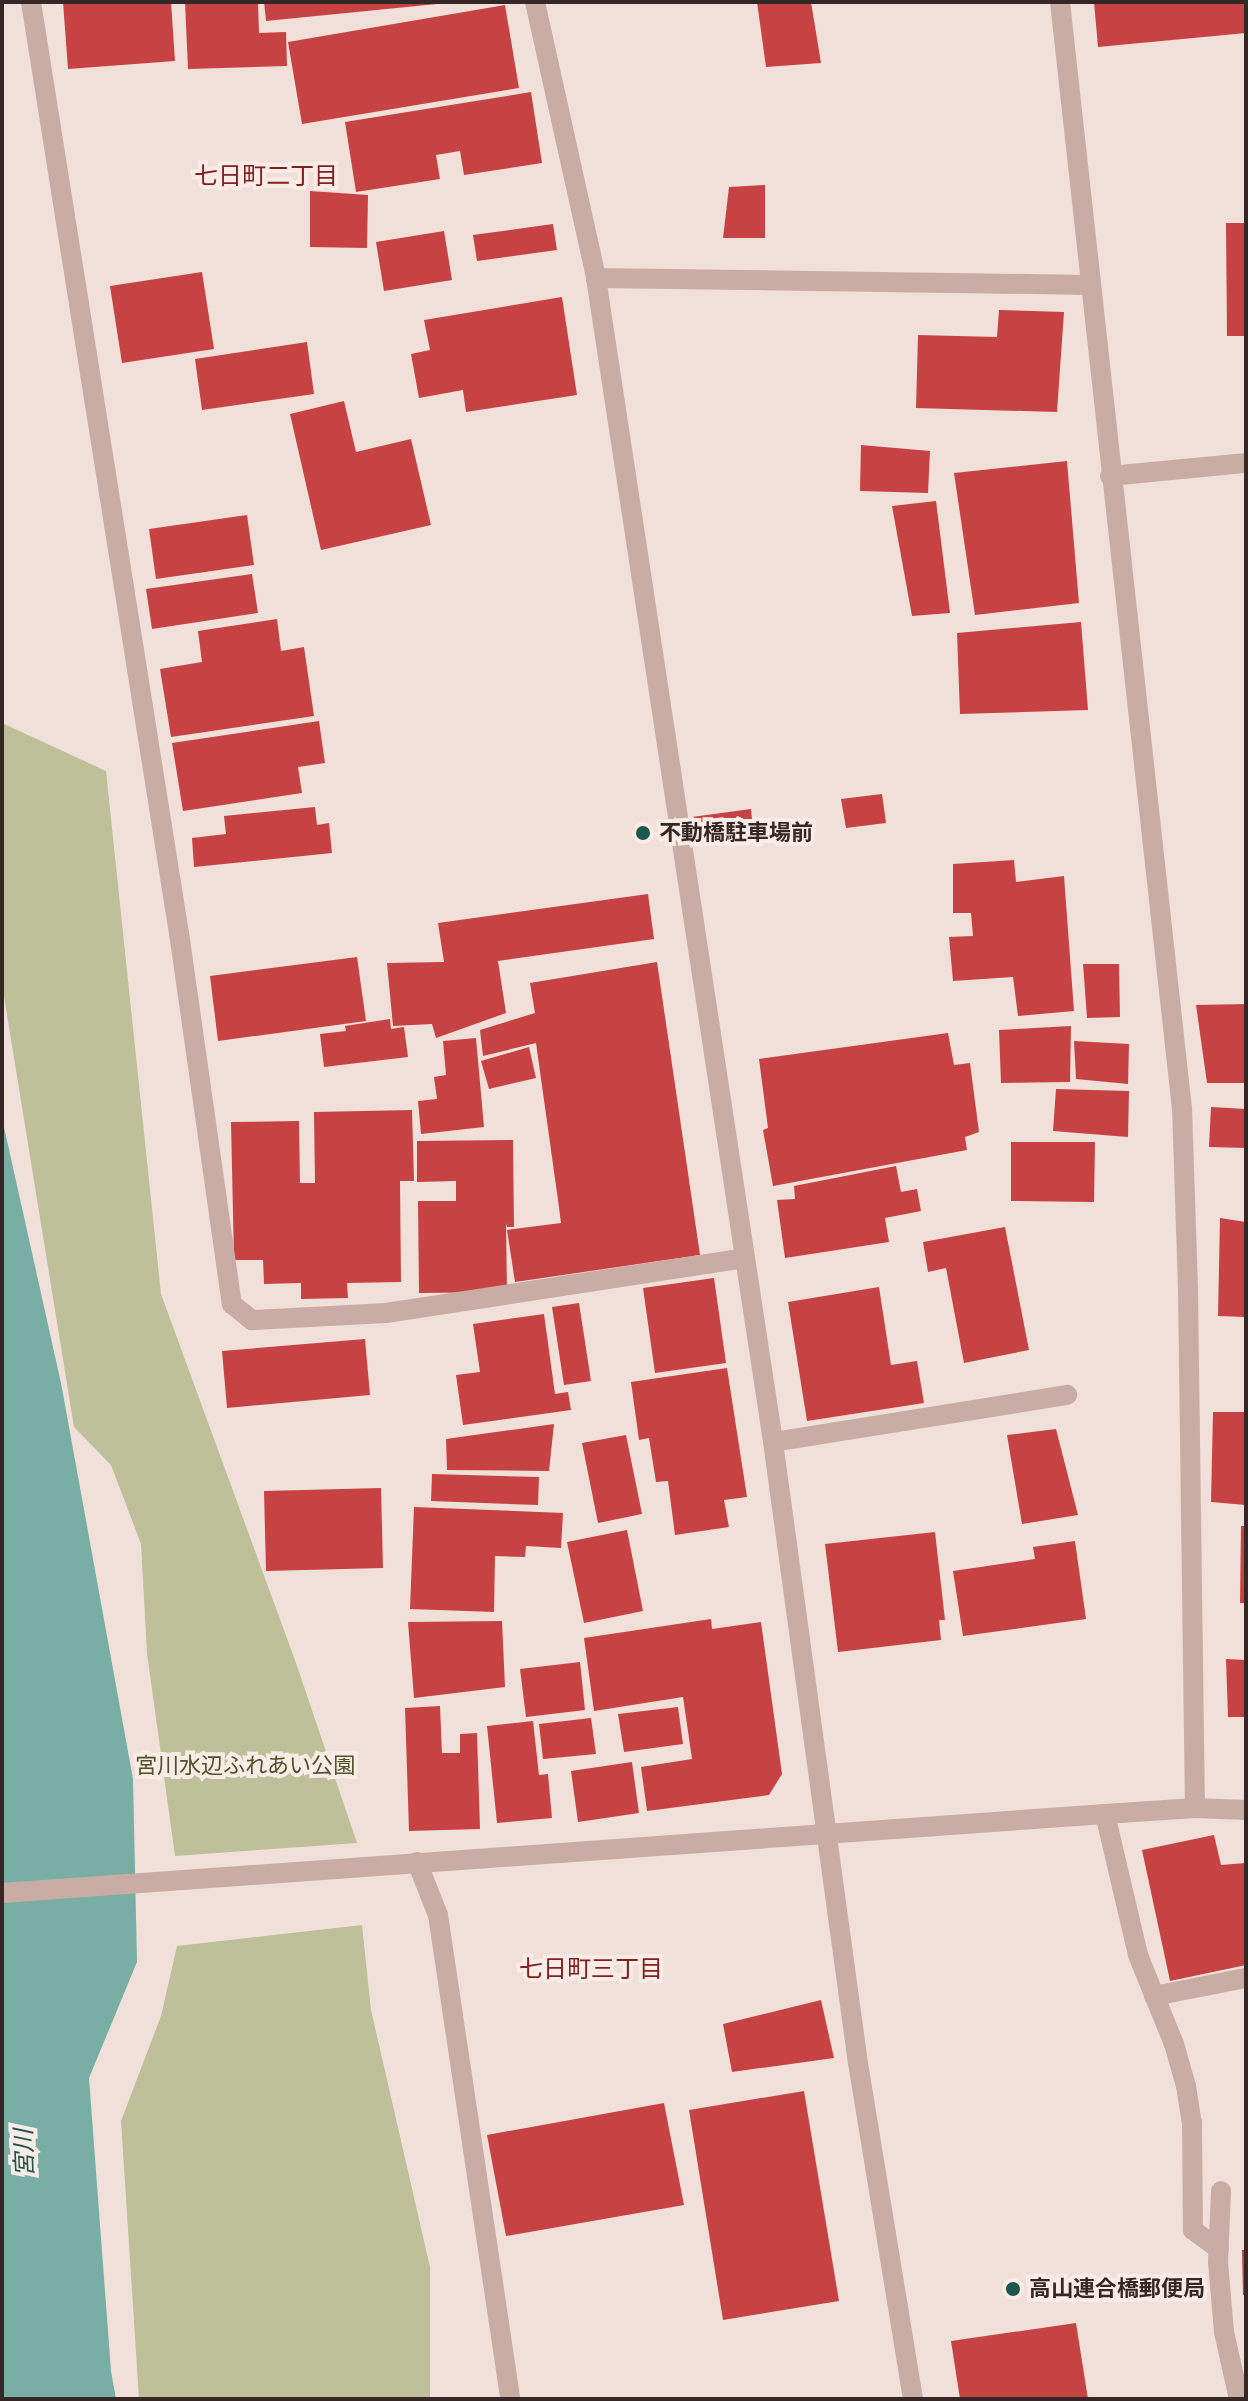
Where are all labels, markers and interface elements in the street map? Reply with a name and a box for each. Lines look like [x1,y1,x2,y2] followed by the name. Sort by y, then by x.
[194,163,338,191] district label: 七日町二丁目
[659,820,813,846] place label: 不動橋駐車場前
[634,824,652,842] marker: 不動橋駐車場前
[135,1753,355,1779] park label: 宮川水辺ふれあい公園
[519,1956,663,1984] district label: 七日町三丁目
[10,2129,40,2177] water label: 宮川
[1029,2276,1205,2302] place label: 高山連合橋郵便局
[1004,2280,1022,2298] marker: 高山連合橋郵便局

